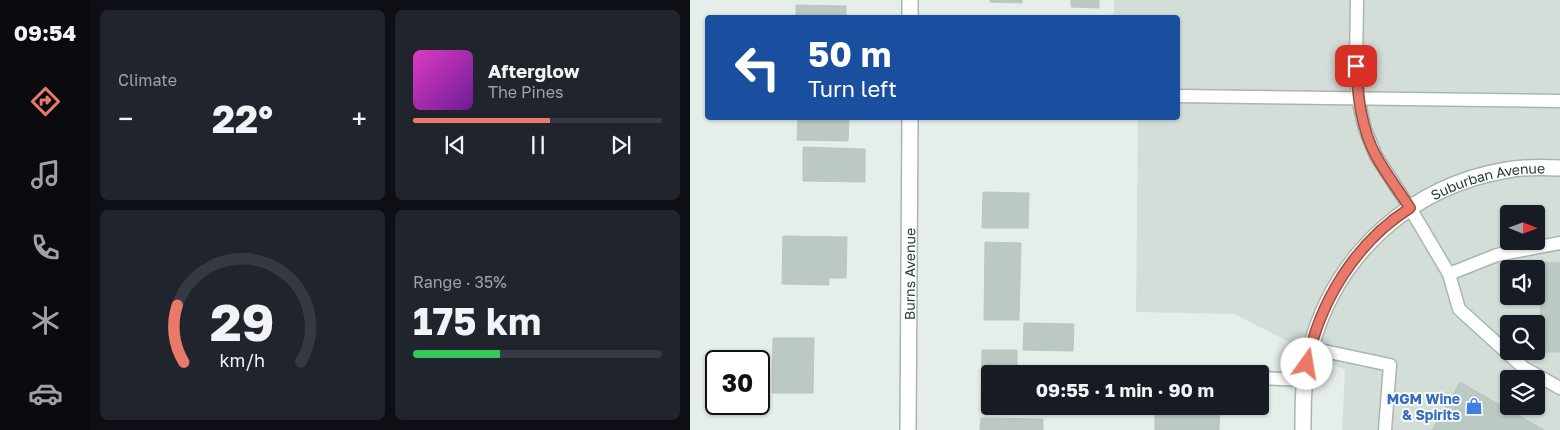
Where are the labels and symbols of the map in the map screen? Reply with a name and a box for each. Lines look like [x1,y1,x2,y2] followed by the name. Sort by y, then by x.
[1335,45,1377,87] pin
[1428,159,1545,203] street label: Suburban Avenue
[1500,205,1545,250] north arrow
[900,228,918,320] street label: Burns Avenue
[1280,337,1332,389] position arrow
[705,350,770,415] speed limit sign: 30
[1387,390,1460,423] place label: MGM Wine & Spirits
[1464,396,1484,416] shop icon: MGM Wine & Spirits

